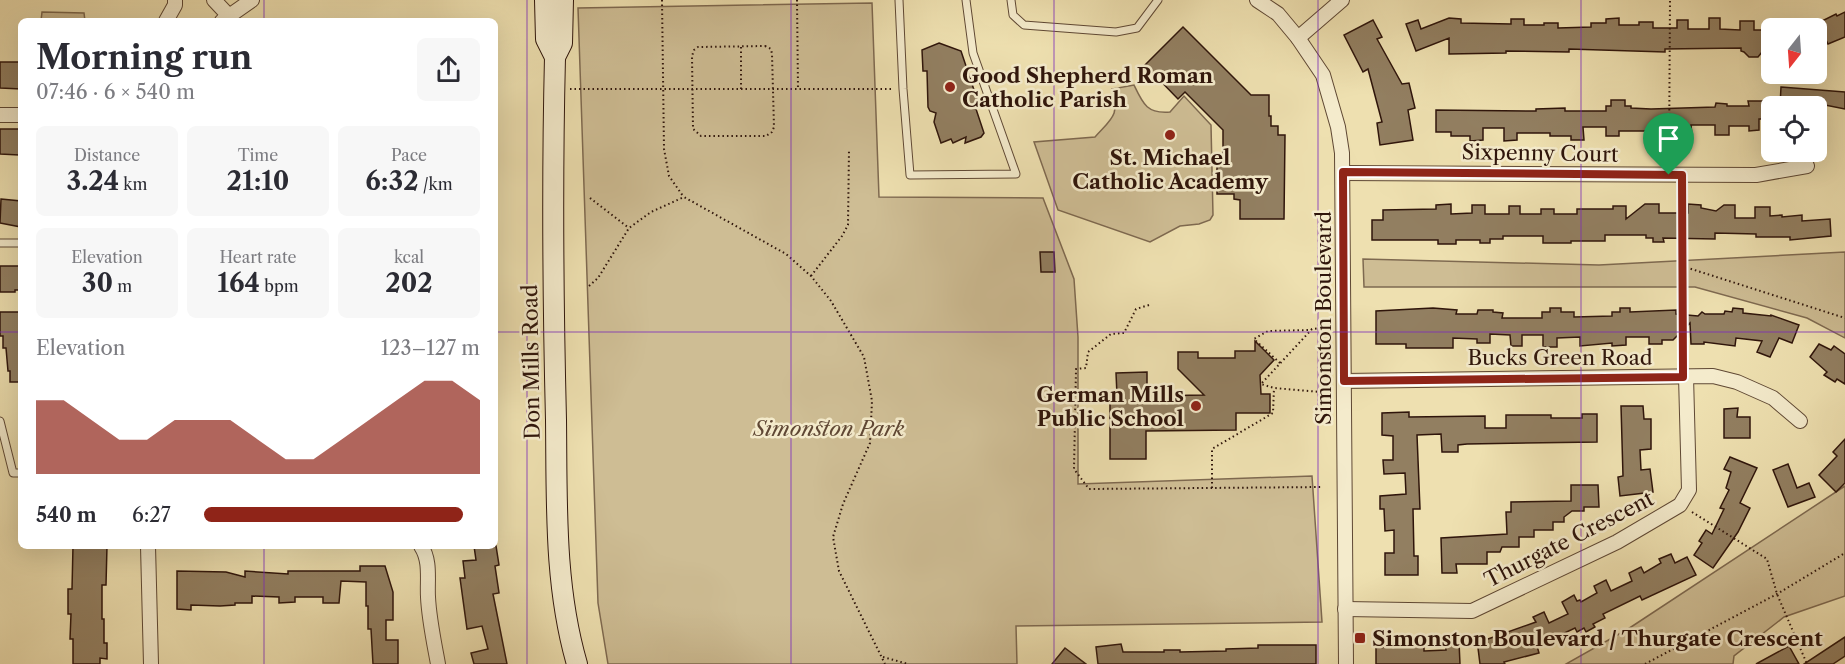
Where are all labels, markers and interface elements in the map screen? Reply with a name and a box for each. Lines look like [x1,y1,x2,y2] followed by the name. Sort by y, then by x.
[1761,18,1827,84] north arrow
[1761,18,1827,162] map controls
[36,37,252,78] text: Morning run
[417,38,480,101] button: share
[962,63,1214,112] place label: Good Shepherd Roman Catholic Parish
[36,80,195,104] text: 07:46 · 6 × 540 m
[943,80,957,94] marker: Good Shepherd Roman Catholic Parish
[1761,96,1827,162] button: locate
[1643,113,1694,175] pin
[1652,122,1685,155] icon: arrive
[1163,128,1177,142] marker: St. Michael Catholic Academy
[1462,139,1619,167] street label: Sixpenny Court
[74,145,140,165] text: Distance
[238,145,278,165] text: Time
[391,145,427,165] text: Pace
[1072,145,1269,194] place label: St. Michael Catholic Academy
[66,165,119,197] text: 3.24
[227,165,289,197] text: 21:10
[365,165,419,197] text: 6:32
[119,174,148,194] text: km
[419,174,453,194] text: /km
[1311,211,1336,425] street label: Simonston Boulevard
[71,247,143,267] text: Elevation
[219,247,297,267] text: Heart rate
[394,247,424,267] text: kcal
[82,267,113,299] text: 30
[217,267,260,299] text: 164
[385,267,433,299] text: 202
[113,276,132,296] text: m
[260,276,299,296] text: bpm
[517,284,545,440] street label: Don Mills Road
[36,336,125,360] text: Elevation
[381,336,480,360] text: 123–127 m
[1467,345,1653,370] street label: Bucks Green Road
[1036,382,1184,431] place label: German Mills Public School
[1189,399,1203,413] marker: German Mills Public School
[752,416,905,441] park label: Simonston Park
[1480,485,1658,592] street label: Thurgate Crescent
[36,503,97,527] text: 540 m
[132,503,171,527] text: 6:27
[1372,626,1823,651] place label: Simonston Boulevard / Thurgate Crescent
[1353,631,1367,645] marker: Simonston Boulevard / Thurgate Crescent

